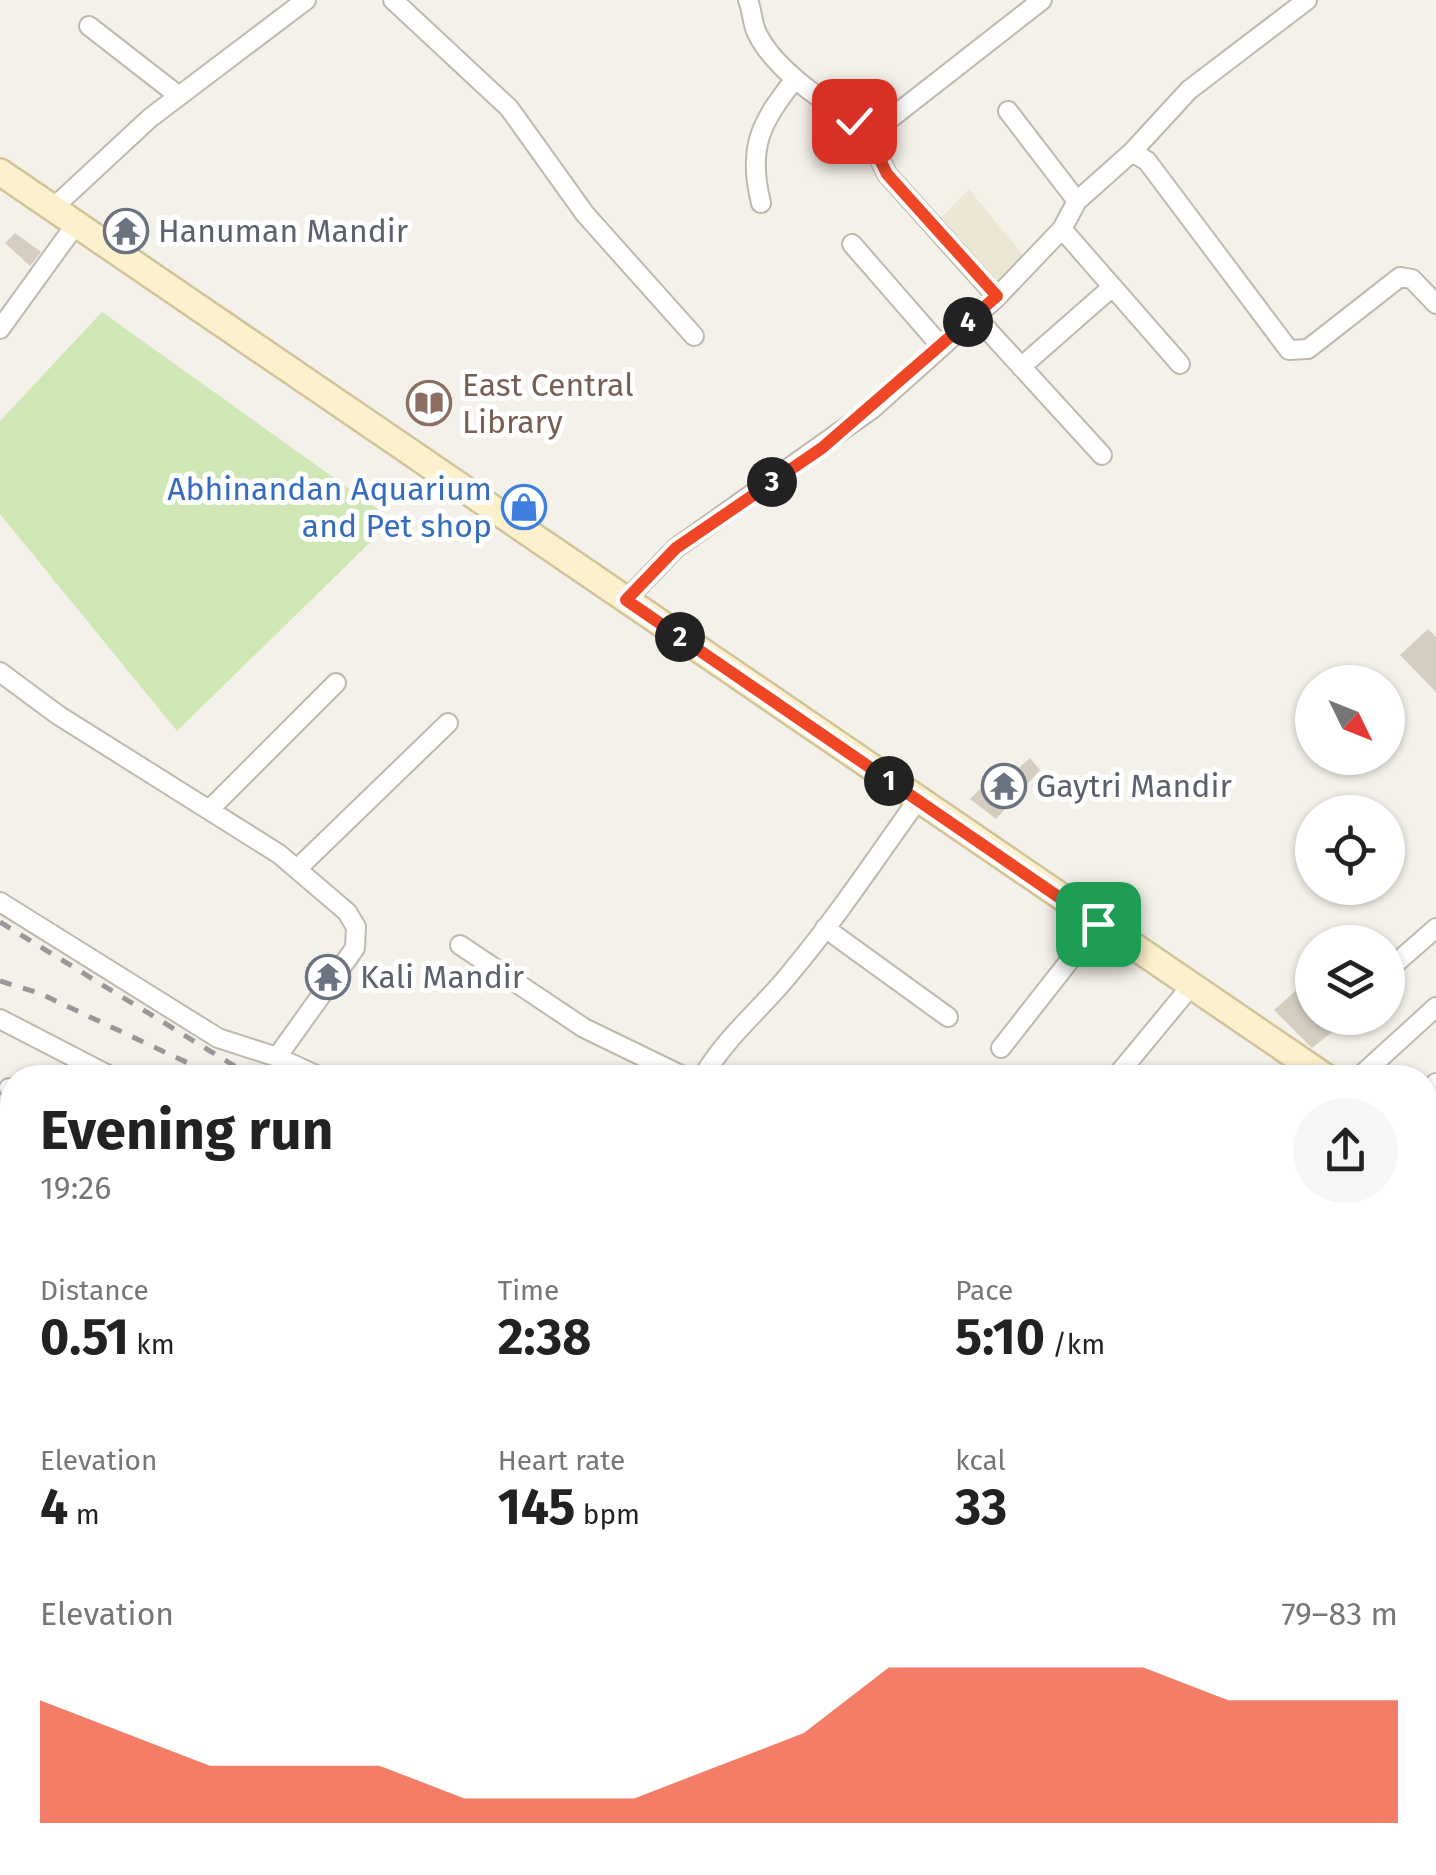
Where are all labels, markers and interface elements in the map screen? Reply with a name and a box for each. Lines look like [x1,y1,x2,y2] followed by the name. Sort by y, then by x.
[812,79,897,164] pin
[827,94,882,149] icon: check
[103,208,149,254] temple icon: Hanuman Mandir
[158,212,409,250] place label: Hanuman Mandir
[943,297,993,347] pin: 4
[960,305,976,338] text: 4
[462,366,634,441] place label: East Central Library
[406,380,452,426] library icon: East Central Library
[747,457,797,507] pin: 3
[765,465,779,498] text: 3
[167,470,492,545] place label: Abhinandan Aquarium and Pet shop
[501,484,547,530] shop icon: Abhinandan Aquarium and Pet shop
[655,612,705,662] pin: 2
[673,620,687,653] text: 2
[1295,665,1405,775] north arrow
[1295,665,1405,1035] map controls
[864,756,914,806] pin: 1
[981,763,1027,809] temple icon: Gaytri Mandir
[883,764,896,797] text: 1
[1036,767,1232,805] place label: Gaytri Mandir
[1295,795,1405,905] button: locate
[1056,882,1141,967] pin
[1071,897,1126,952] icon: arrive
[1295,925,1405,1035] button: layers
[305,954,351,1000] temple icon: Kali Mandir
[360,958,525,996] place label: Kali Mandir
[40,1098,334,1164] text: Evening run
[1293,1098,1398,1203] button: share
[40,1169,111,1207] text: 19:26
[40,1274,149,1307] text: Distance
[498,1274,559,1307] text: Time
[955,1274,1013,1307] text: Pace
[40,1307,129,1367] text: 0.51
[498,1307,591,1367] text: 2:38
[955,1307,1045,1367] text: 5:10
[129,1328,175,1361] text: km
[1045,1328,1105,1361] text: /km
[40,1444,157,1477] text: Elevation
[498,1444,625,1477] text: Heart rate
[955,1444,1006,1477] text: kcal
[40,1477,68,1537] text: 4
[498,1477,575,1537] text: 145
[955,1477,1007,1537] text: 33
[68,1498,100,1531] text: m
[575,1498,640,1531] text: bpm
[40,1595,174,1633] text: Elevation
[1281,1595,1398,1633] text: 79–83 m

